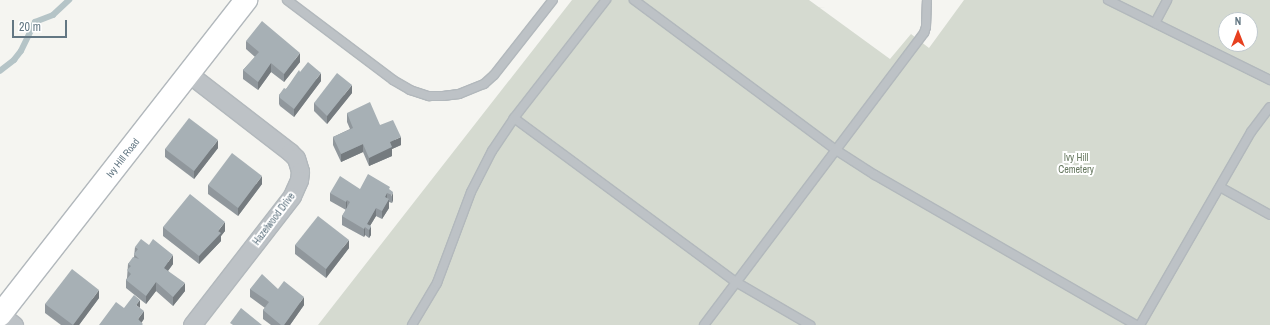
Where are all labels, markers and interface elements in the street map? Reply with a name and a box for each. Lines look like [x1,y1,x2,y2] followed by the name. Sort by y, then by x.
[14,12,69,38] scale bar
[1218,12,1258,52] north arrow
[1235,14,1241,28] text: N
[19,19,41,35] text: 20 m
[104,136,142,180] street label: Ivy Hill Road
[1058,151,1094,174] park label: Ivy Hill Cemetery
[250,190,298,248] street label: Hazelwood Drive

